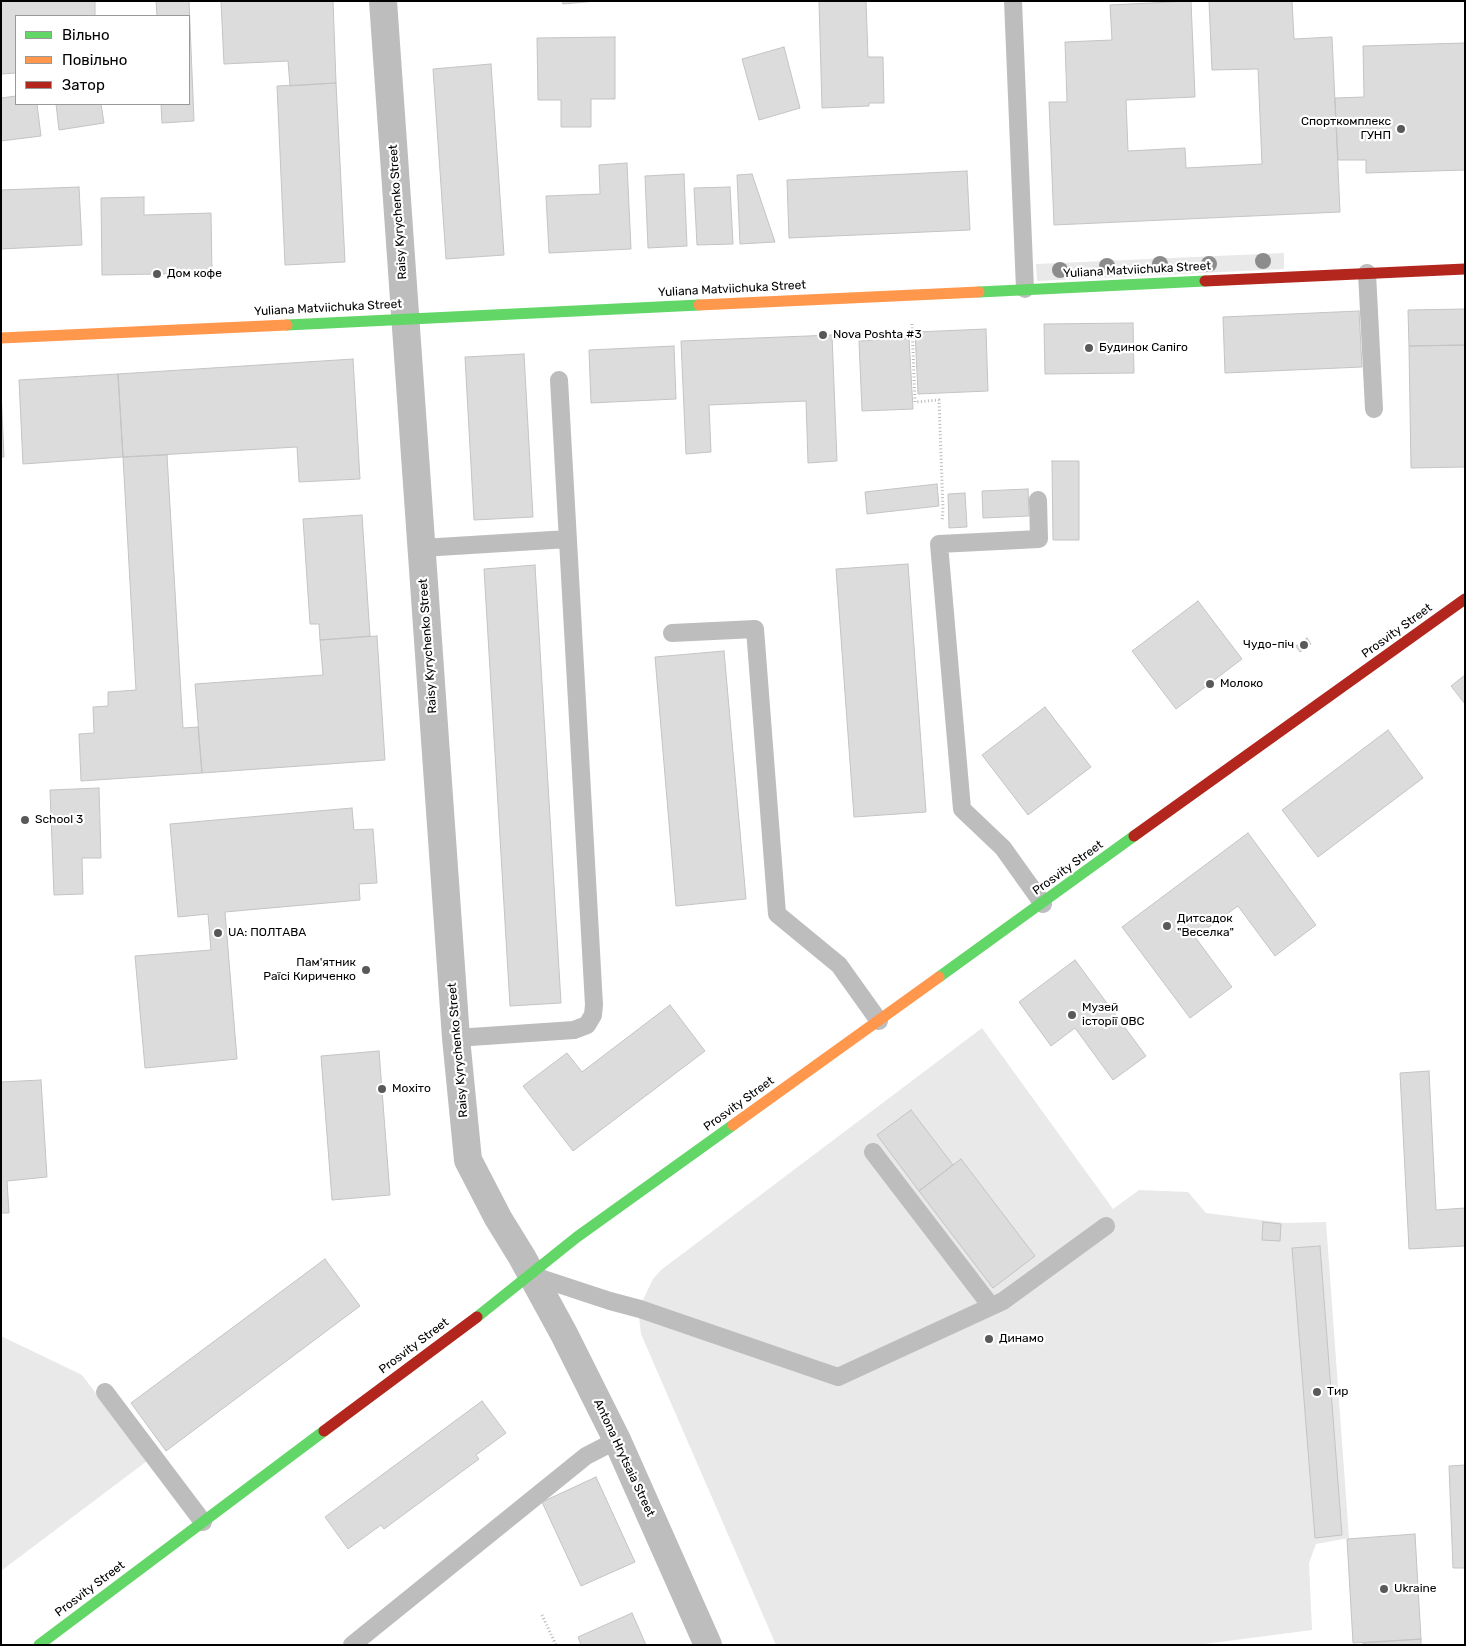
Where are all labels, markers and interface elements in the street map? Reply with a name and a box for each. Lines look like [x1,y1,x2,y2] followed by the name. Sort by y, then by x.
[15,15,190,105] legend
[62,26,110,44] text: Вільно
[62,51,127,69] text: Повільно
[62,76,105,94] text: Затор
[1301,115,1391,143] place label: Спорткомплекс ГУНП
[1395,123,1407,135] marker: Спорткомплекс ГУНП
[386,144,410,280] street label: Raisy Kyrychenko Street
[1063,259,1211,281] street label: Yuliana Matviichuka Street
[167,267,222,281] place label: Дом кофе
[151,268,163,280] marker: Дом кофе
[658,278,806,300] street label: Yuliana Matviichuka Street
[254,297,402,319] street label: Yuliana Matviichuka Street
[833,328,922,342] place label: Nova Poshta #3
[817,329,829,341] marker: Nova Poshta #3
[1099,341,1188,355] place label: Будинок Сапіго
[1083,342,1095,354] marker: Будинок Сапіго
[416,578,440,714] street label: Raisy Kyrychenko Street
[1359,601,1435,661] street label: Prosvity Street
[1243,638,1294,652] place label: Чудо-піч
[1298,639,1310,651] marker: Чудо-піч
[1220,677,1263,691] place label: Молоко
[1204,678,1216,690] marker: Молоко
[35,813,83,827] place label: School 3
[19,814,31,826] marker: School 3
[1030,838,1106,898] street label: Prosvity Street
[1177,912,1234,940] place label: Дитсадок "Веселка"
[1161,920,1173,932] marker: Дитсадок "Веселка"
[228,926,306,940] place label: UA: ПОЛТАВА
[212,927,224,939] marker: UA: ПОЛТАВА
[263,956,356,984] place label: Пам'ятник Раїсі Кириченко
[360,964,372,976] marker: Пам'ятник Раїсі Кириченко
[445,982,471,1118] street label: Raisy Kyrychenko Street
[1082,1001,1145,1029] place label: Музей історії ОВС
[1066,1009,1078,1021] marker: Музей історії ОВС
[701,1074,777,1134] street label: Prosvity Street
[392,1082,431,1096] place label: Мохіто
[376,1083,388,1095] marker: Мохіто
[376,1315,452,1377] street label: Prosvity Street
[999,1332,1044,1346] place label: Динамо
[983,1333,995,1345] marker: Динамо
[1327,1385,1348,1399] place label: Тир
[1311,1386,1323,1398] marker: Тир
[590,1397,658,1519] street label: Antona Hrytsaia Street
[52,1558,128,1620] street label: Prosvity Street
[1394,1582,1437,1596] place label: Ukraine
[1378,1583,1390,1595] marker: Ukraine

